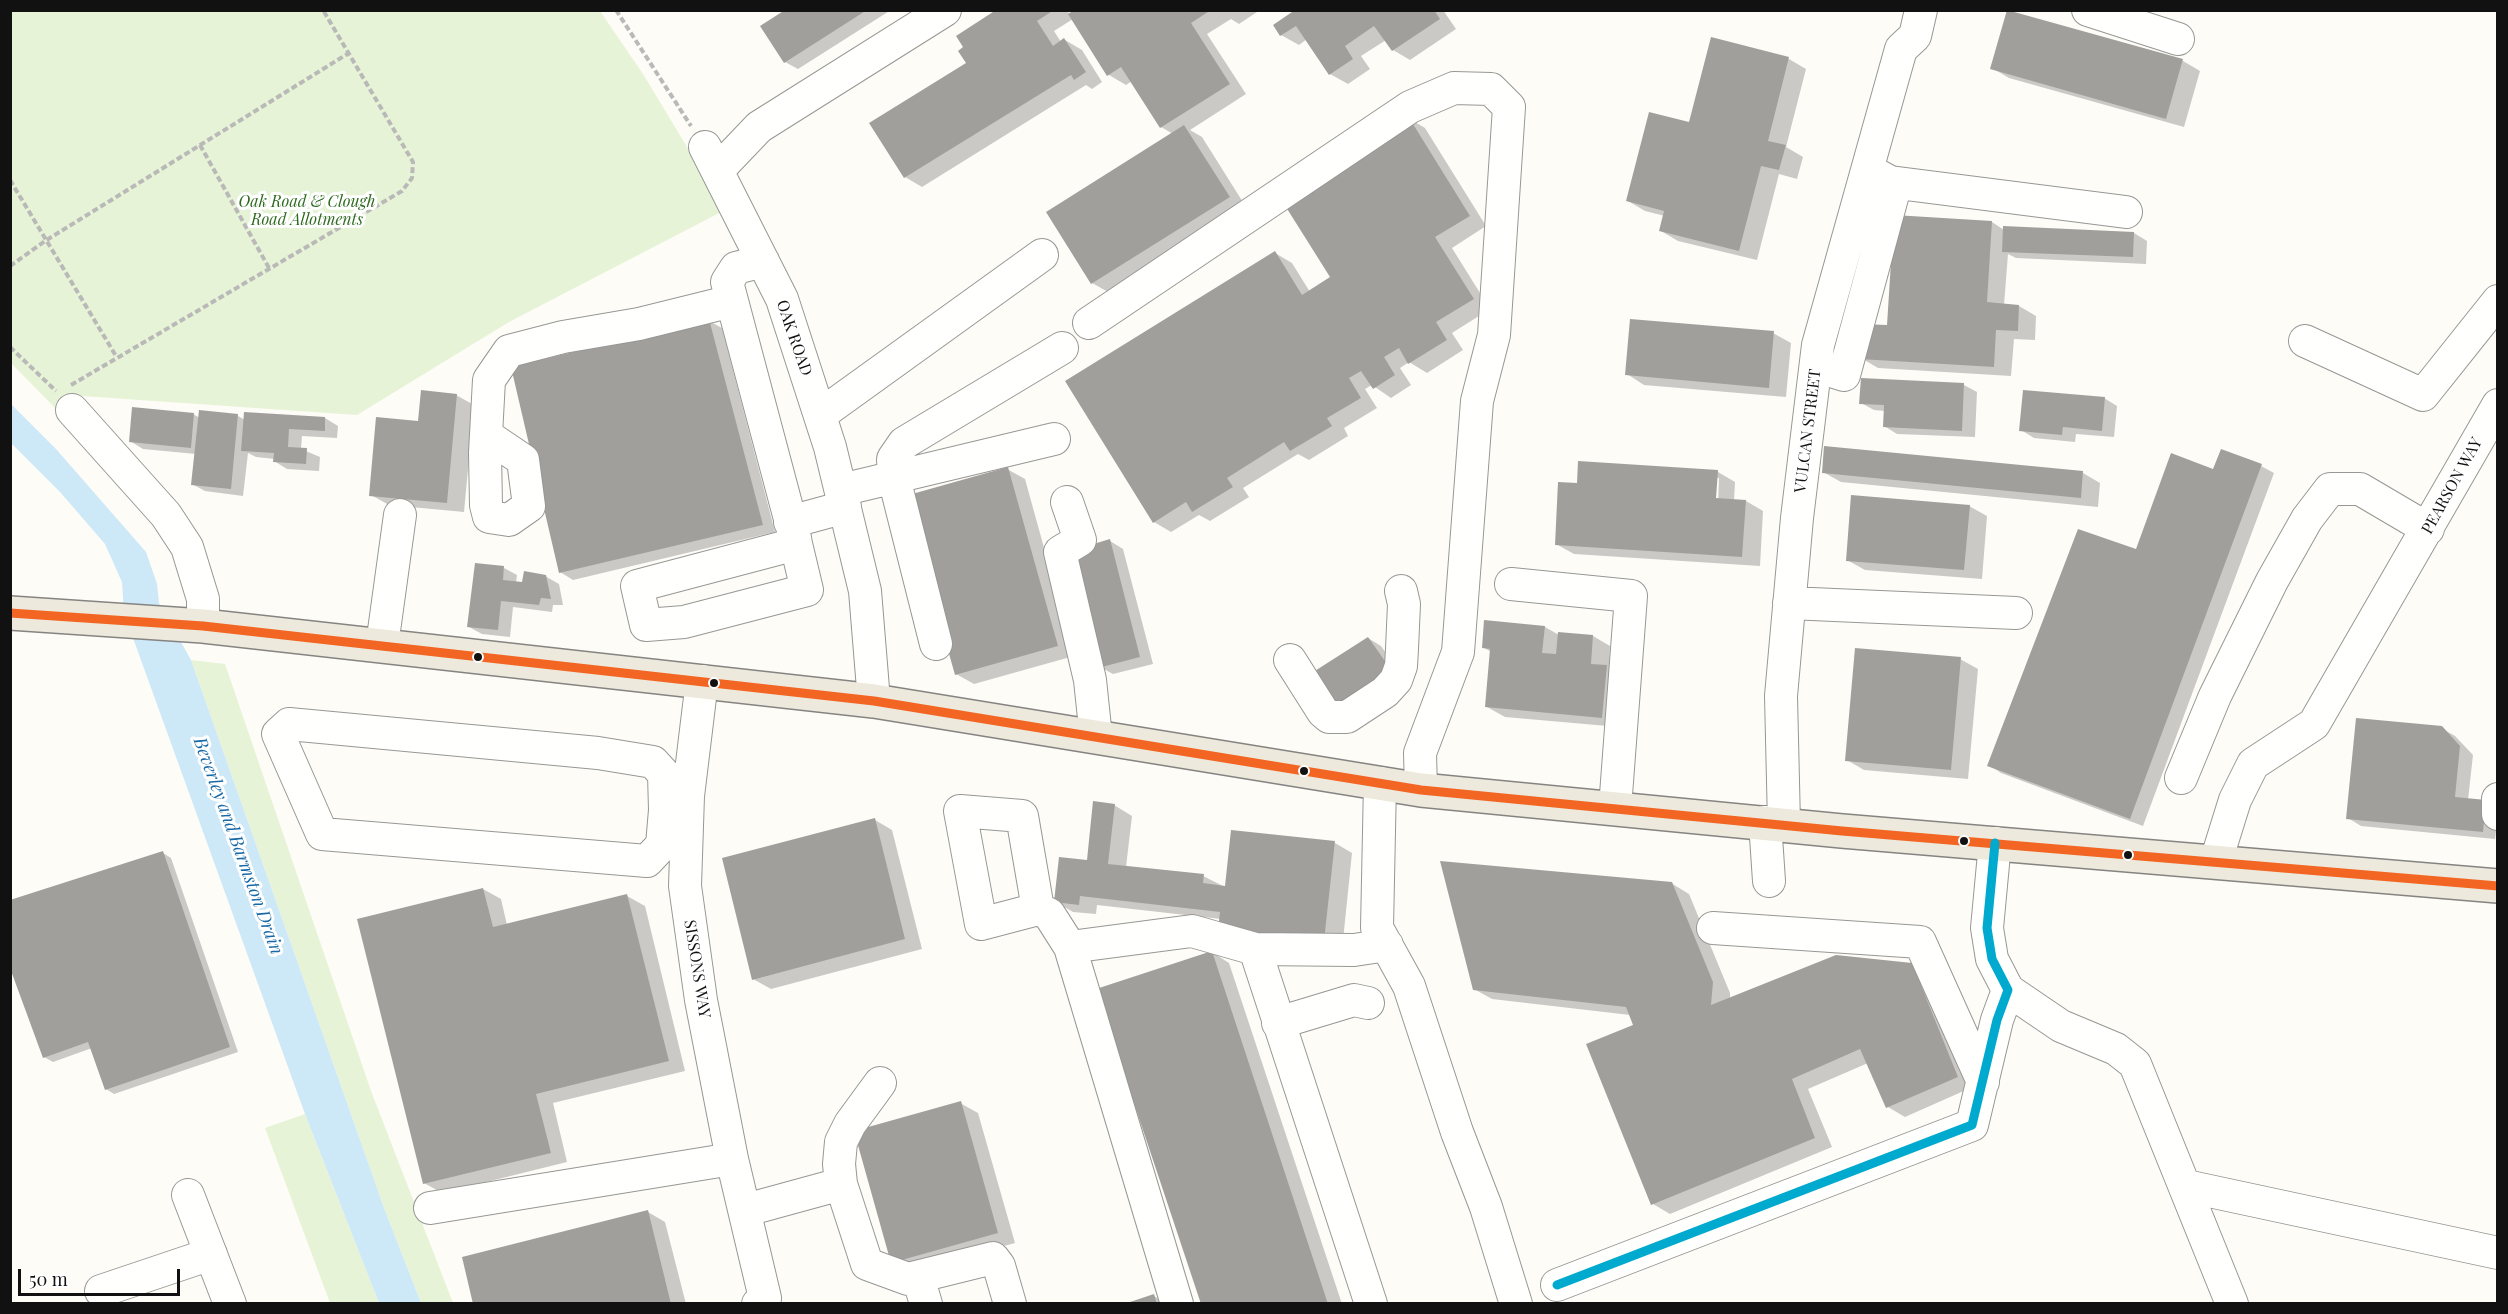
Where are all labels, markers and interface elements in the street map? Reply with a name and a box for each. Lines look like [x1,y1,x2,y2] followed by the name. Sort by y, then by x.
[239,192,375,230] park label: Oak Road & Clough Road Allotments
[772,297,816,379] street label: OAK ROAD
[1791,368,1825,494] street label: VULCAN STREET
[2418,434,2486,538] street label: PEARSON WAY
[472,651,484,663] unlabelled marker
[708,677,720,689] unlabelled marker
[189,734,287,958] water label: Beverley and Barmston Drain
[1298,765,1310,777] unlabelled marker
[1958,835,1970,847] unlabelled marker
[2122,849,2134,861] unlabelled marker
[680,918,714,1020] street label: SISSONS WAY
[21,1257,183,1295] scale bar
[29,1267,68,1291] text: 50 m

